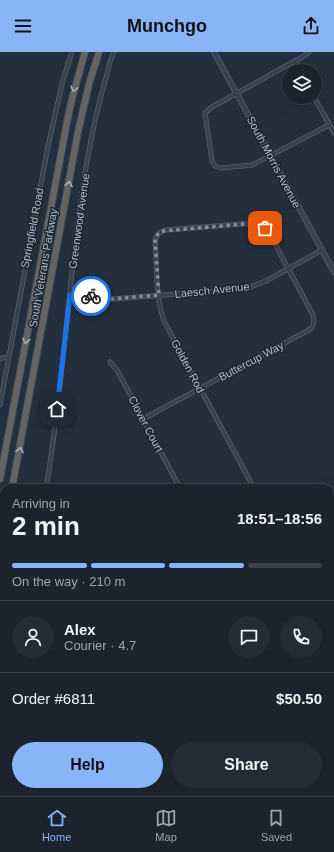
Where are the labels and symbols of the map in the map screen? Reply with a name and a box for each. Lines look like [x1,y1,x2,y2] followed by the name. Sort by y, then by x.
[70,86,79,93] one-way arrow
[245,114,303,210] street label: South Morris Avenue
[66,172,92,270] street label: Greenwood Avenue
[64,181,72,187] one-way arrow
[18,187,46,269] street label: Springfield Road
[27,207,59,328] street label: South Veterans Parkway
[248,211,282,245] pin
[71,276,111,316] courier
[174,280,250,300] street label: Laesch Avenue
[169,337,207,395] street label: Golden Rod
[22,338,31,344] one-way arrow
[217,339,286,383] street label: Buttercup Way
[40,392,74,426] pin
[126,394,166,454] street label: Clover Court
[15,447,23,453] one-way arrow

